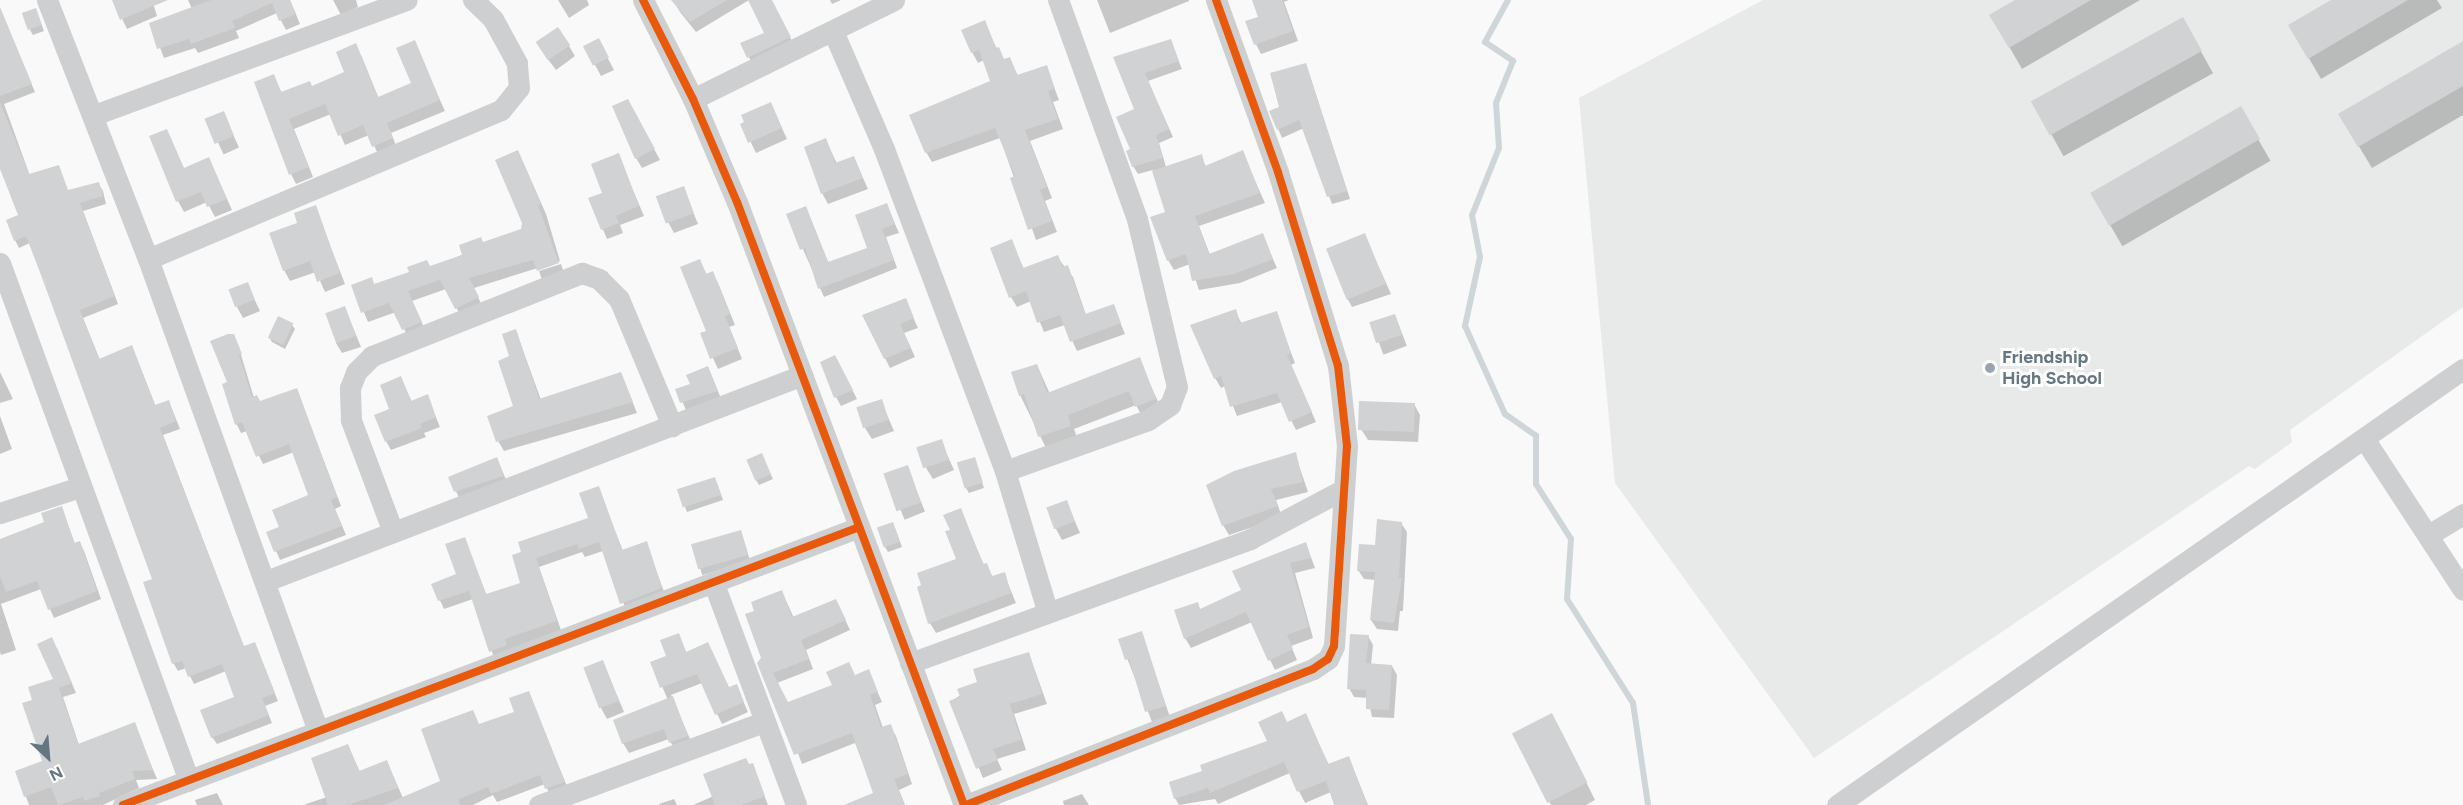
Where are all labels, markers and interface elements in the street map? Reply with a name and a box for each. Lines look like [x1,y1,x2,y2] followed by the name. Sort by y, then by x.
[2002,347,2102,389] place label: Friendship High School
[1983,361,1997,375] marker: Friendship High School
[18,727,78,787] north arrow
[46,762,66,785] text: N

